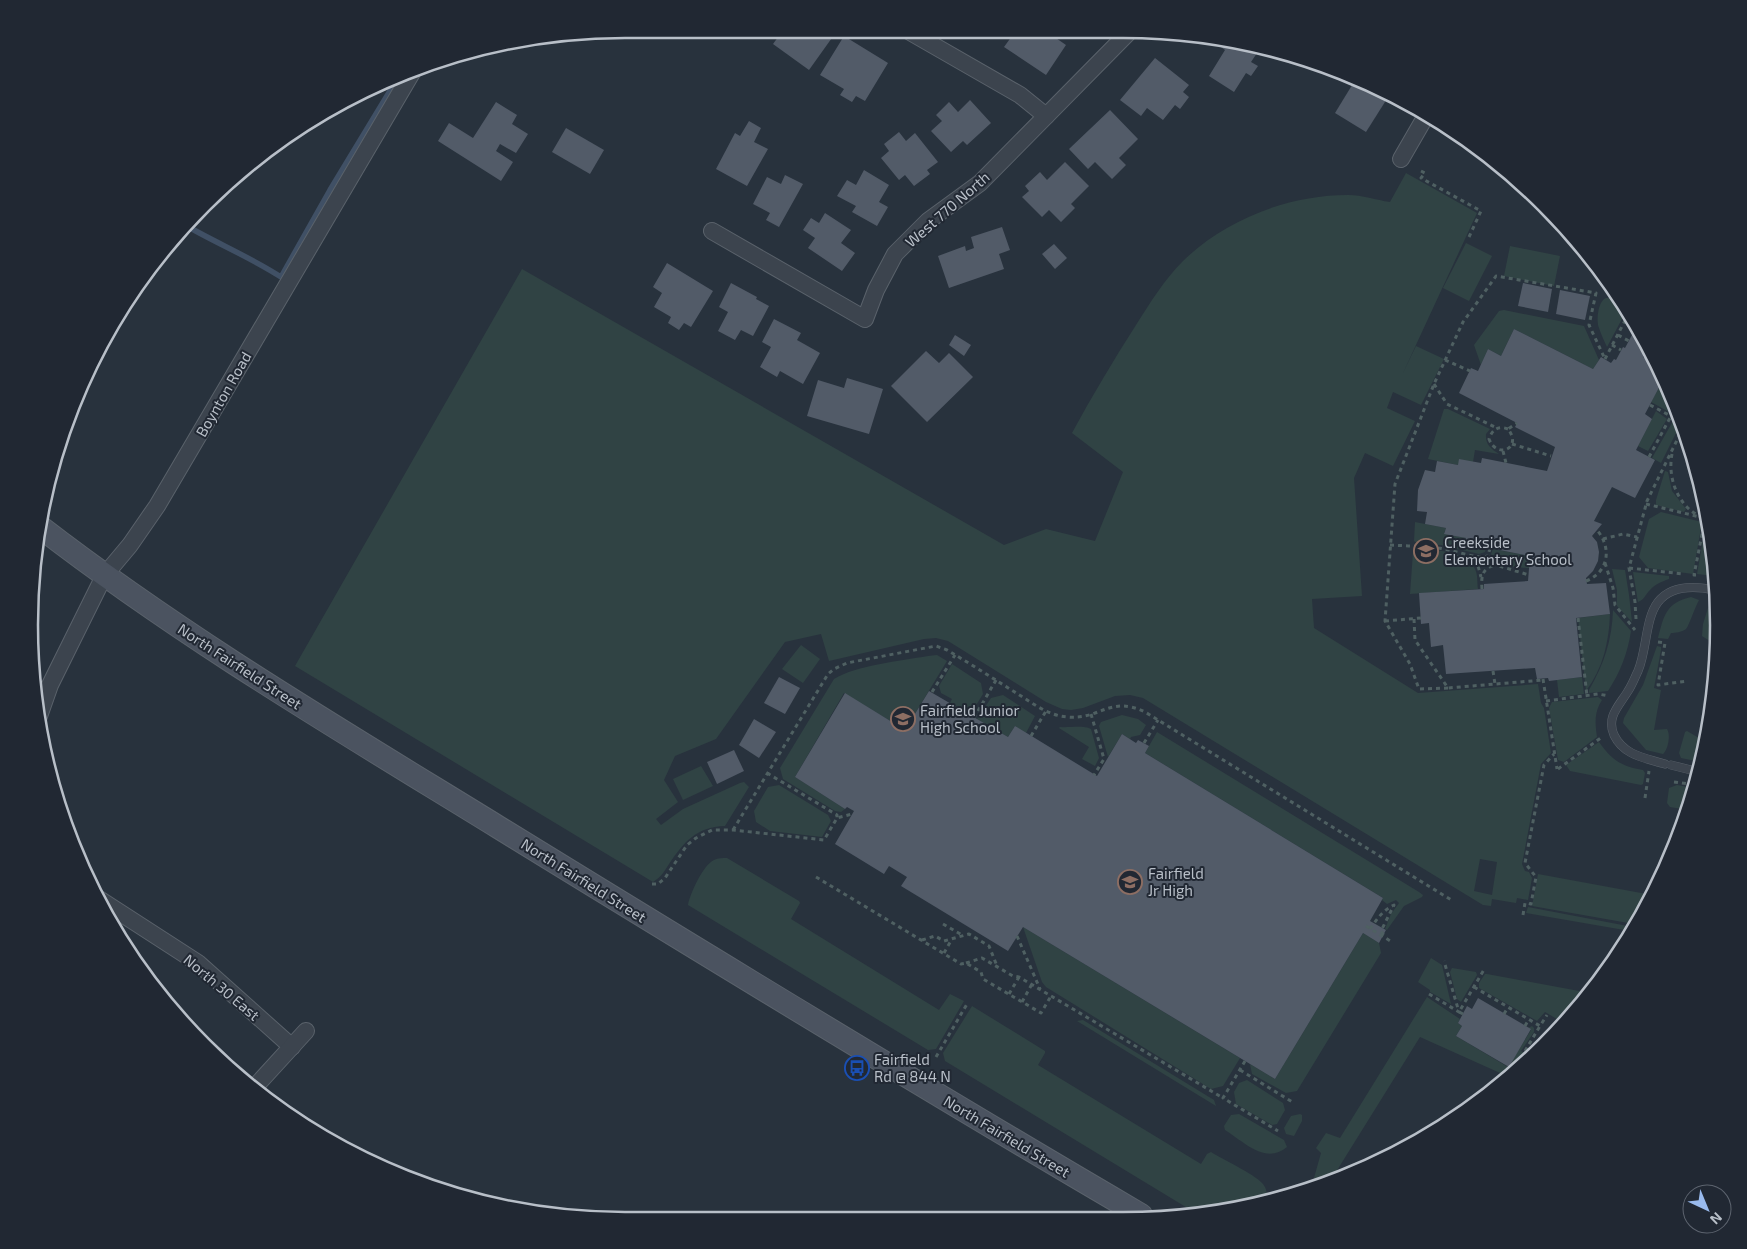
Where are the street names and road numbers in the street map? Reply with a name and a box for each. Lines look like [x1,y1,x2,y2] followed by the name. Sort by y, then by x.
[901,167,993,251] street label: West 770 North
[191,348,255,440] street label: Boynton Road
[175,619,305,713] street label: North Fairfield Street
[518,834,650,926] street label: North Fairfield Street
[180,950,264,1024] street label: North 30 East
[941,1091,1074,1181] street label: North Fairfield Street

